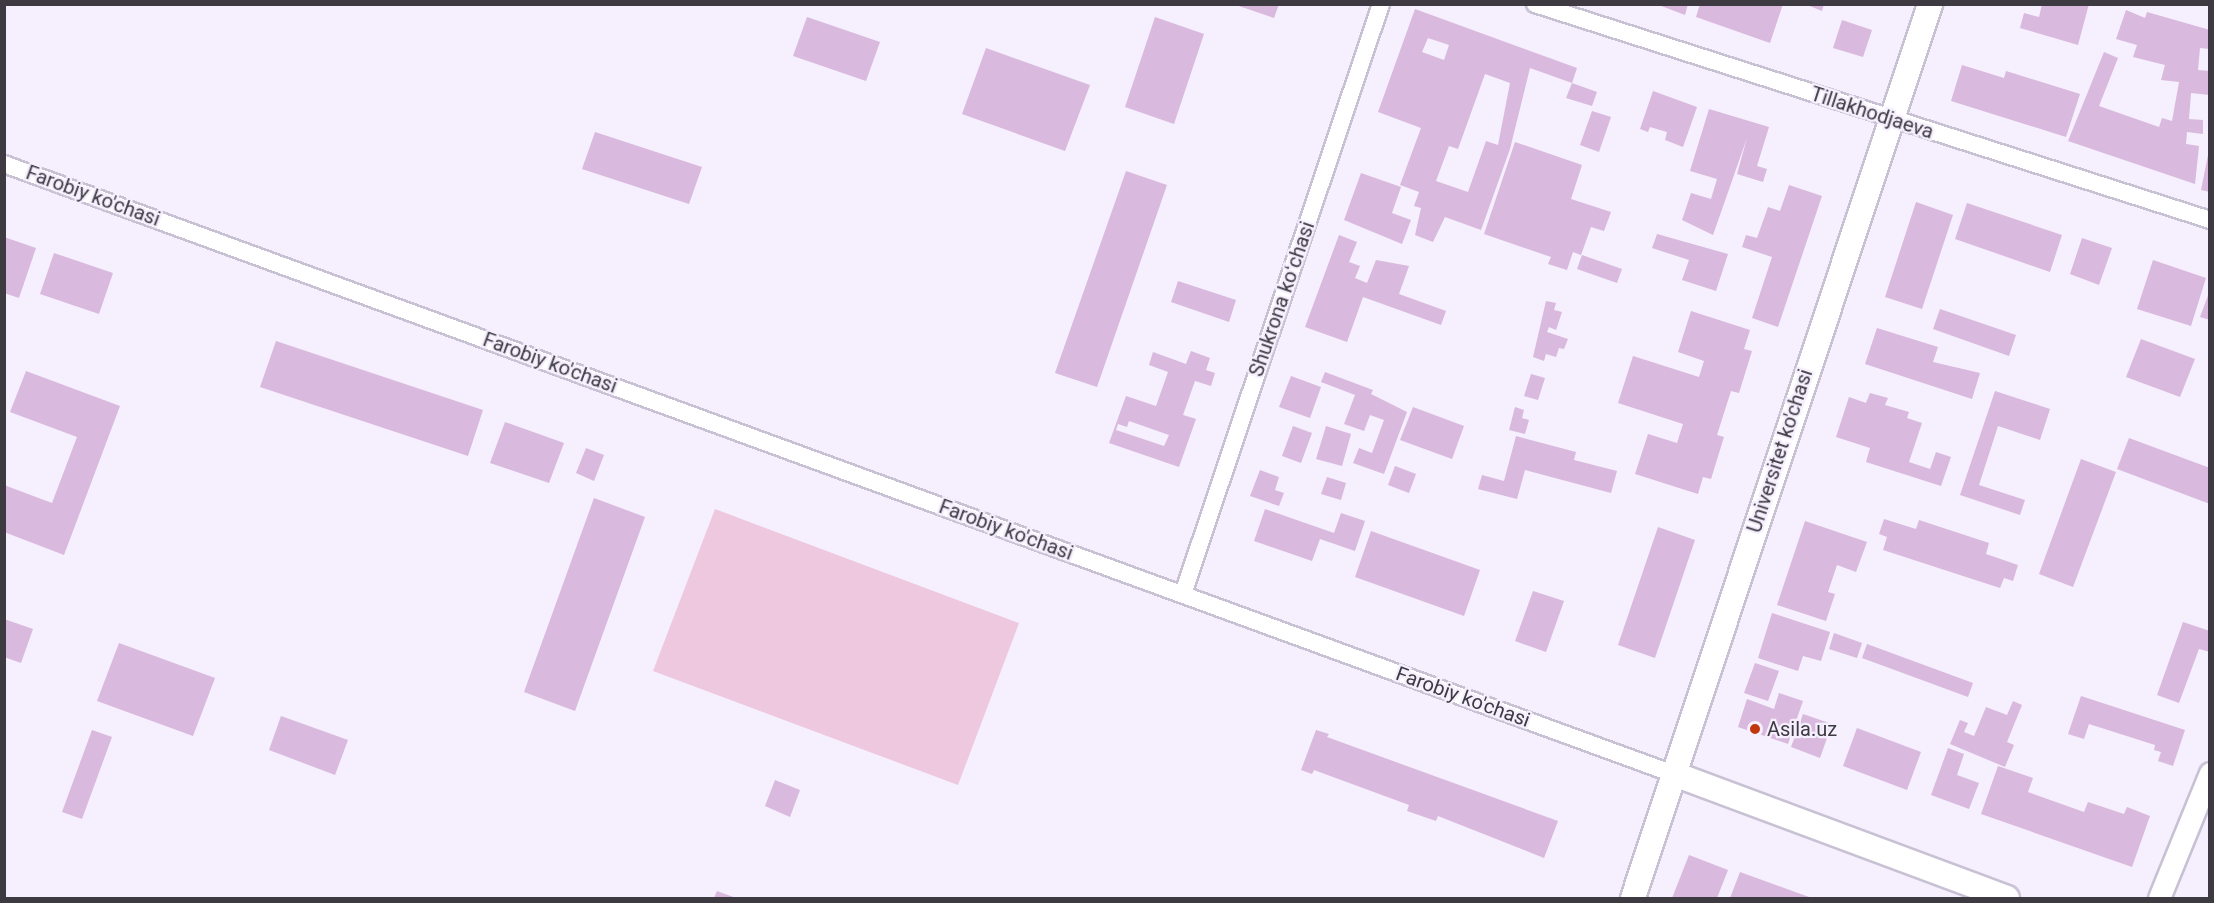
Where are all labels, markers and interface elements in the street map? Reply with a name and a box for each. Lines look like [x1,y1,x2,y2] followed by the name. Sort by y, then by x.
[1808,82,1936,144] street label: Tillakhodjaeva
[23,161,163,231] street label: Farobiy ko'chasi
[1244,218,1320,380] street label: Shukrona koʻchasi
[480,328,620,398] street label: Farobiy ko'chasi
[1742,366,1818,536] street label: Universitet ko'chasi
[936,495,1076,565] street label: Farobiy ko'chasi
[1393,662,1533,732] street label: Farobiy ko'chasi
[1767,717,1837,741] place label: Asila.uz
[1748,722,1762,736] marker: Asila.uz

